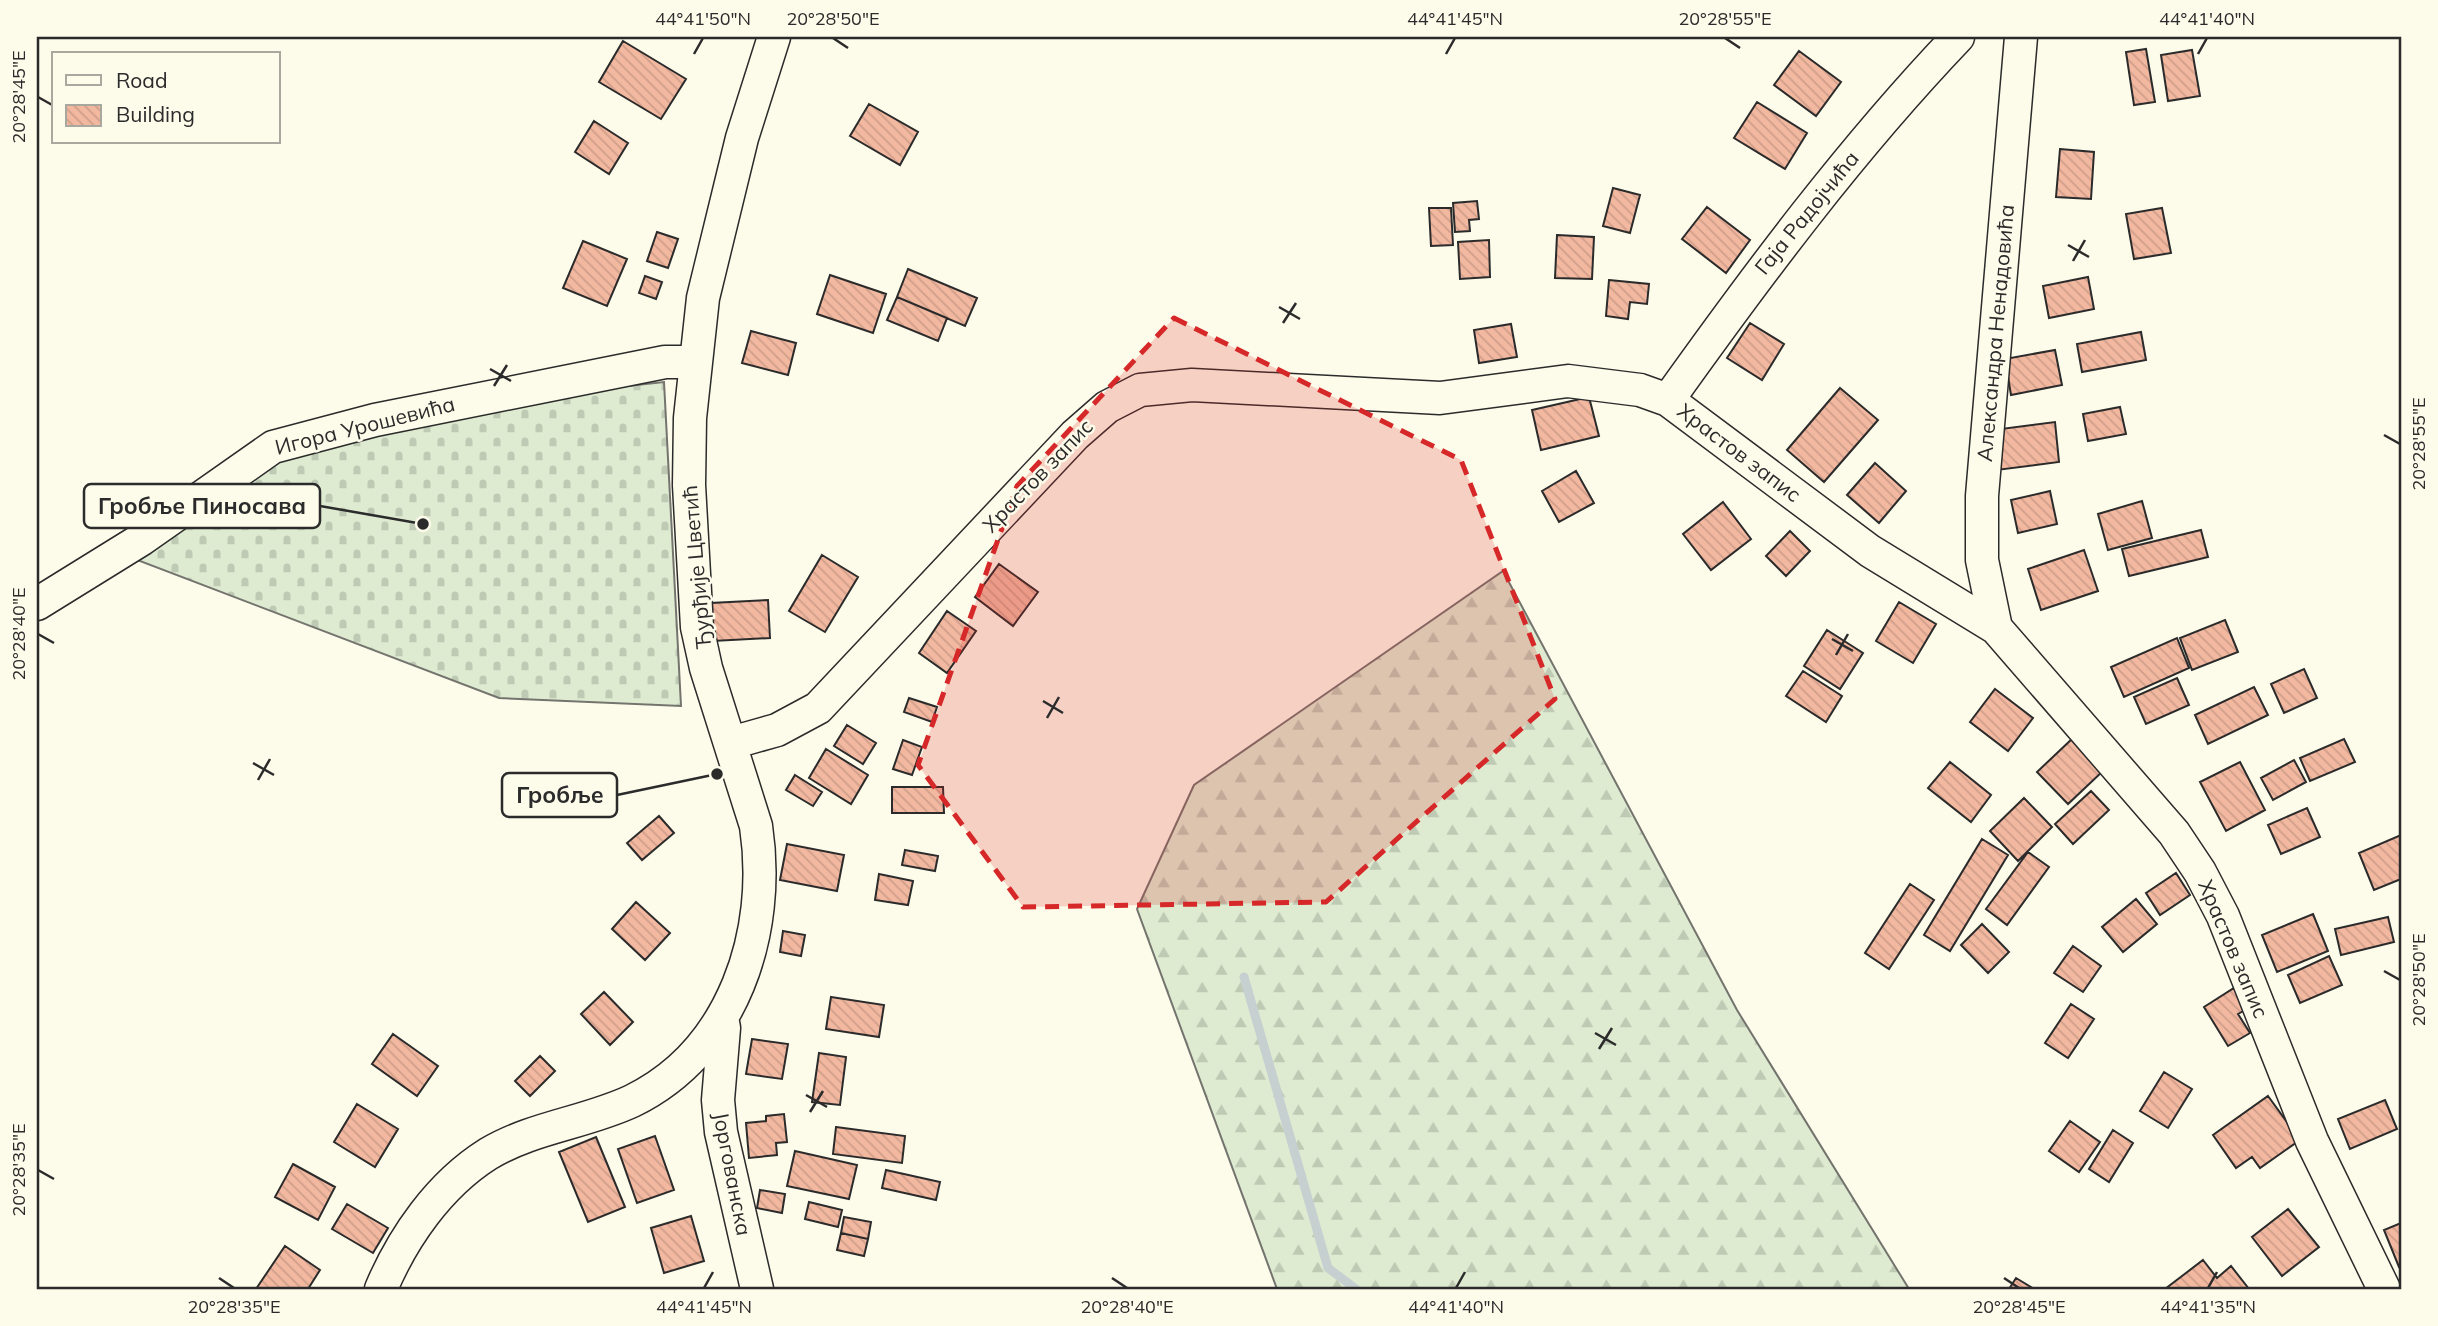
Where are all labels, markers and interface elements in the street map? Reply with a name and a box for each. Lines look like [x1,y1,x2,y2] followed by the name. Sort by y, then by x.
[655,7,751,30] text: 44°41'50"N
[786,7,880,30] text: 20°28'50"E
[1407,7,1503,30] text: 44°41'45"N
[1678,7,1772,30] text: 20°28'55"E
[2159,7,2255,30] text: 44°41'40"N
[7,50,30,144] text: 20°28'45"E
[52,52,280,144] legend
[116,67,167,93] text: Road
[116,101,195,127] text: Building
[1749,145,1864,279] street label: Гаја Радојчића
[1971,203,2019,463] street label: Александра Ненадовића
[272,390,457,460] street label: Игора Урошевића
[1673,397,1806,507] street label: Храстов запис
[2407,397,2430,491] text: 20°28'55"E
[977,413,1098,538] street label: Храстов запис
[84,484,320,528] callout: Гробље Пиносава
[676,484,716,650] street label: Ђурђије Цветић
[98,491,306,520] text: Гробље Пиносава
[7,587,30,681] text: 20°28'40"E
[502,773,617,817] callout: Гробље
[516,780,604,809] text: Гробље
[2193,875,2275,1022] street label: Храстов запис
[2407,933,2430,1027] text: 20°28'50"E
[708,1110,758,1238] street label: Јоргованска
[7,1123,30,1217] text: 20°28'35"E
[187,1295,281,1318] text: 20°28'35"E
[656,1295,752,1318] text: 44°41'45"N
[1080,1295,1174,1318] text: 20°28'40"E
[1408,1295,1504,1318] text: 44°41'40"N
[1972,1295,2066,1318] text: 20°28'45"E
[2160,1295,2256,1318] text: 44°41'35"N

